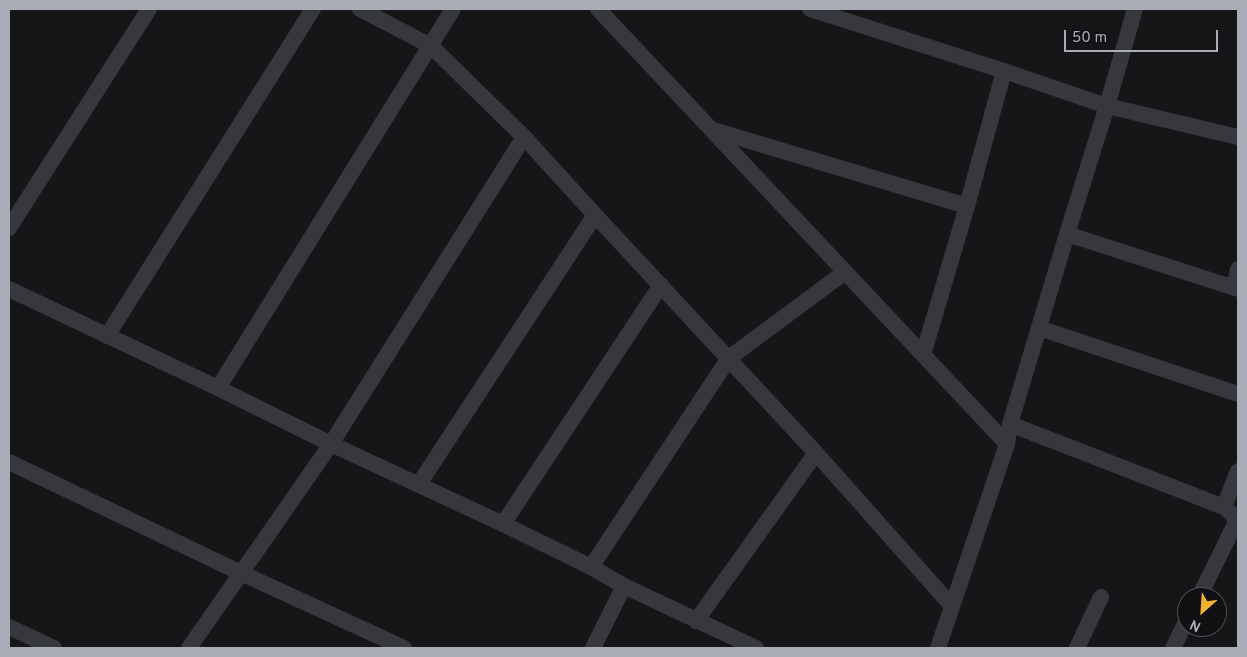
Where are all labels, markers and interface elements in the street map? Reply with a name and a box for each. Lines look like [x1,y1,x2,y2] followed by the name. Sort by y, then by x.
[1067,20,1221,52] scale bar
[1072,29,1107,48] text: 50 m
[1177,587,1227,637] north arrow
[1187,615,1204,635] text: N

